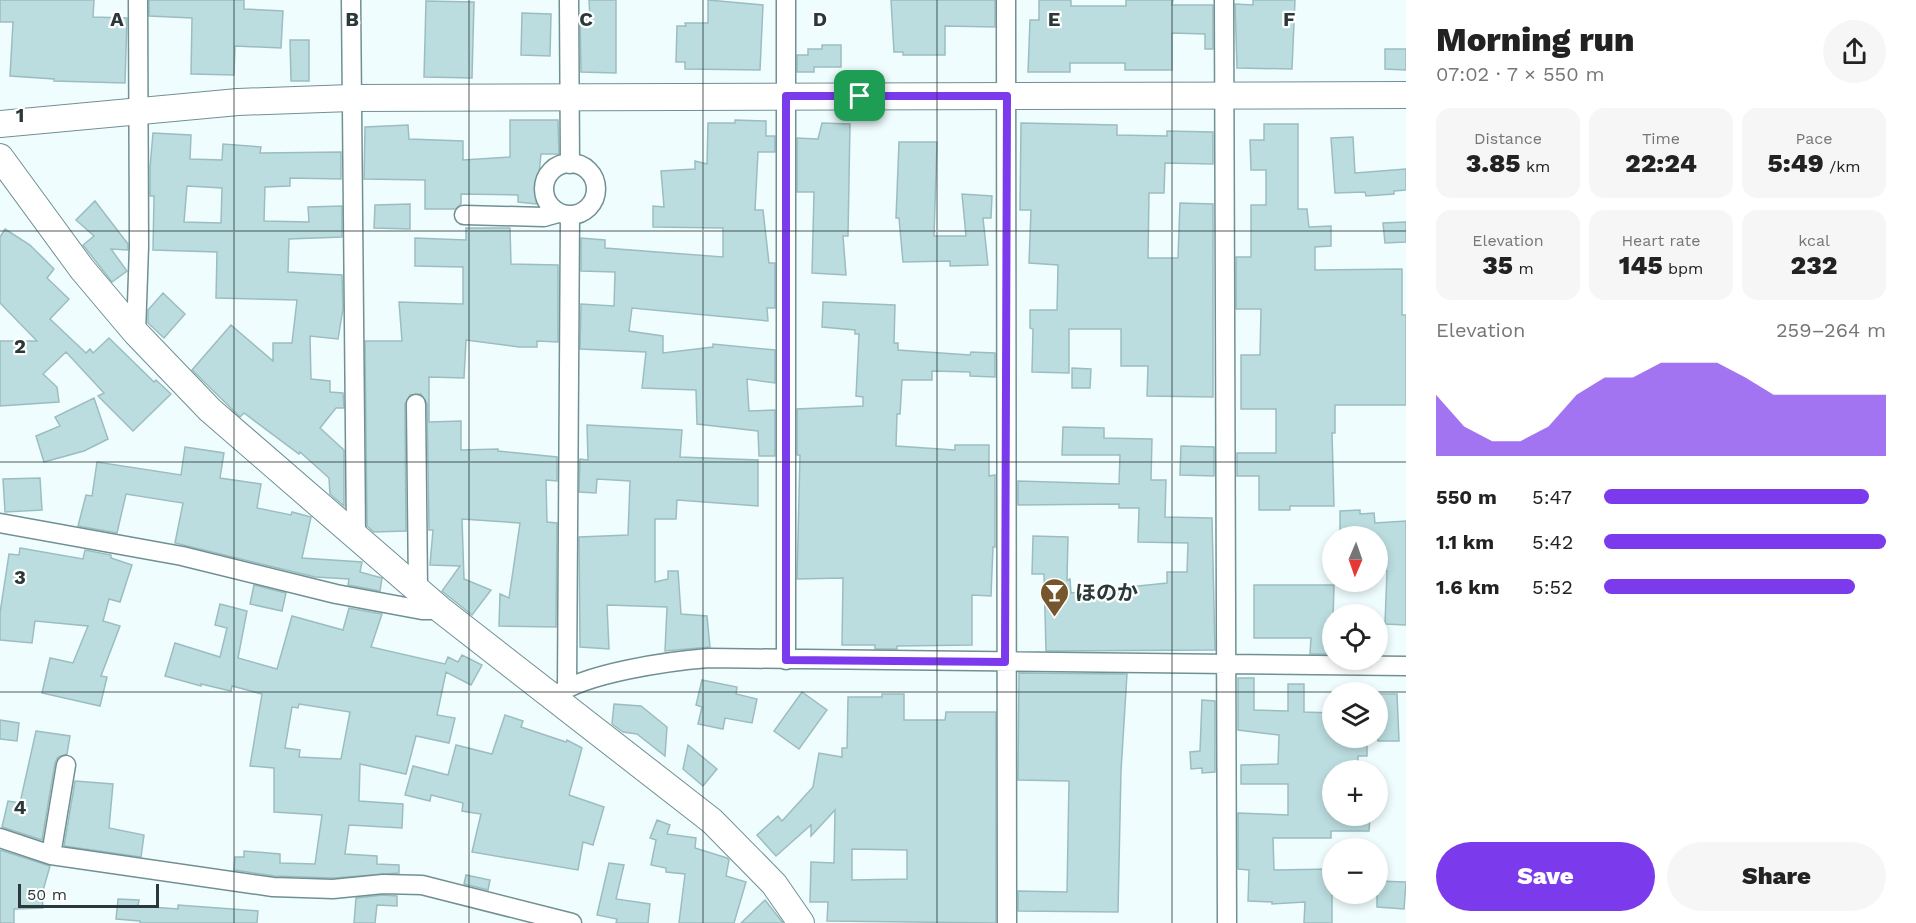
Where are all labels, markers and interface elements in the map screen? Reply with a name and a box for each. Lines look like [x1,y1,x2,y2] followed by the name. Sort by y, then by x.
[110,7,124,31] text: A
[345,7,359,31] text: B
[579,7,593,31] text: C
[813,7,827,31] text: D
[1048,7,1060,31] text: E
[1283,7,1295,31] text: F
[1436,20,1635,59] text: Morning run
[1823,20,1886,83] button: share
[1436,62,1605,86] text: 07:02 · 7 × 550 m
[834,70,885,121] pin
[843,79,876,112] icon: arrive
[16,103,24,127] text: 1
[1474,129,1542,148] text: Distance
[1642,129,1680,148] text: Time
[1795,129,1833,148] text: Pace
[1466,148,1521,178] text: 3.85
[1625,148,1697,178] text: 22:24
[1768,148,1824,178] text: 5:49
[1521,157,1550,176] text: km
[1824,157,1861,176] text: /km
[1472,231,1544,250] text: Elevation
[1621,231,1701,250] text: Heart rate
[1798,231,1830,250] text: kcal
[1482,250,1513,280] text: 35
[1619,250,1663,280] text: 145
[1791,250,1837,280] text: 232
[1513,259,1534,278] text: m
[1663,259,1703,278] text: bpm
[1436,318,1525,342] text: Elevation
[1776,318,1886,342] text: 259–264 m
[14,334,26,358] text: 2
[1436,485,1497,509] text: 550 m
[1532,485,1572,509] text: 5:47
[1322,526,1388,592] north arrow
[1322,526,1388,904] map controls
[1436,530,1494,554] text: 1.1 km
[1532,530,1573,554] text: 5:42
[14,565,26,589] text: 3
[1436,575,1500,599] text: 1.6 km
[1532,575,1573,599] text: 5:52
[1038,576,1070,618] bar icon: ほのか
[1075,580,1138,605] place label: ほのか
[1322,604,1388,670] button: locate
[1322,682,1388,748] button: layers
[1322,760,1388,826] button: +
[14,795,27,819] text: 4
[1322,838,1388,904] button: −
[1436,842,1655,911] button: Save
[1667,842,1886,911] button: Share
[18,881,159,908] scale bar
[27,885,67,904] text: 50 m

